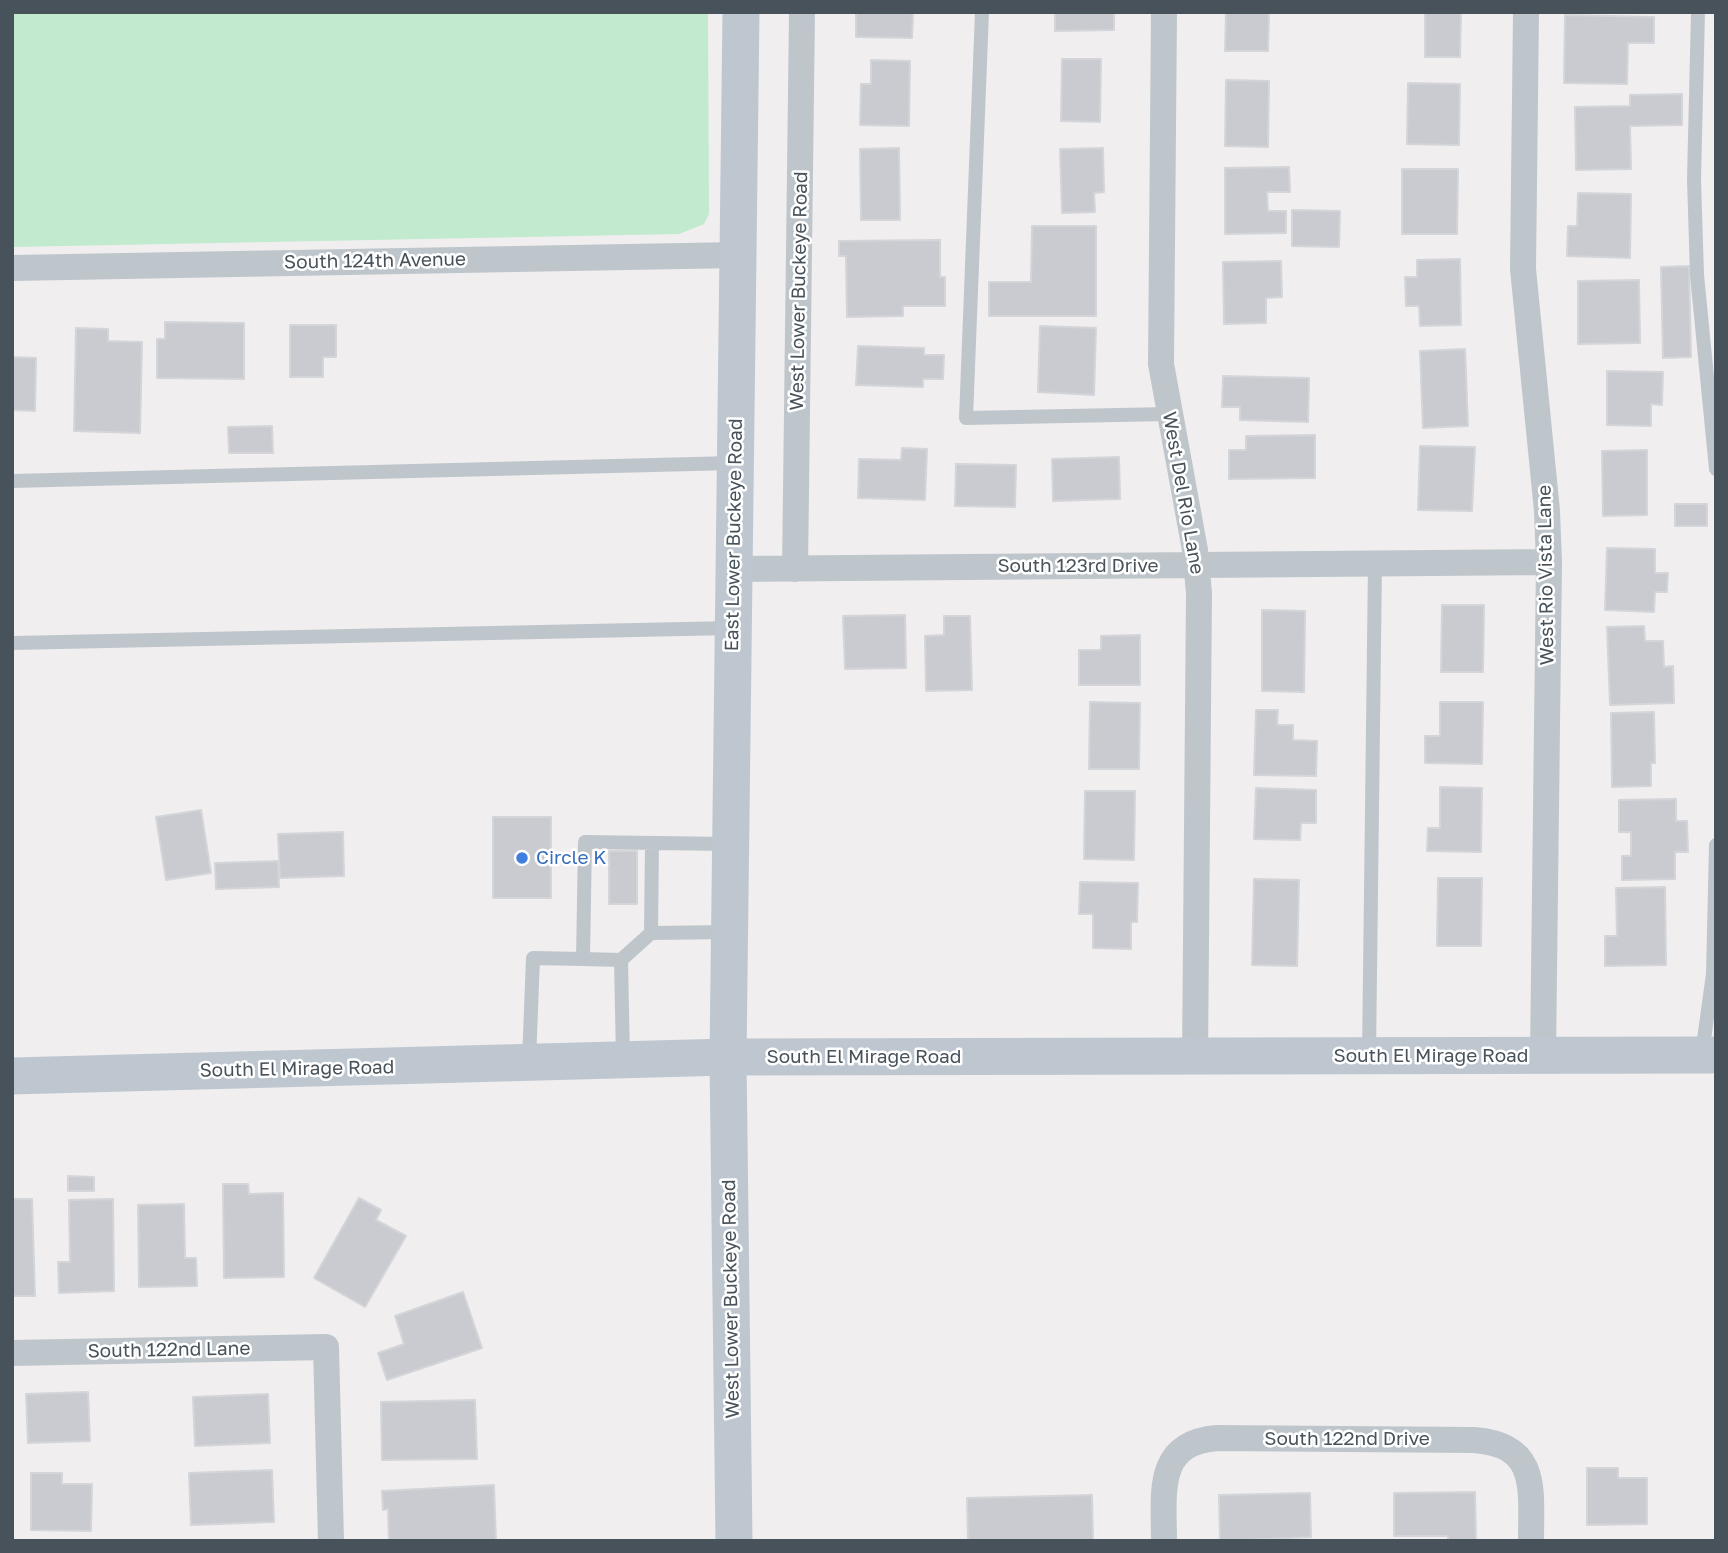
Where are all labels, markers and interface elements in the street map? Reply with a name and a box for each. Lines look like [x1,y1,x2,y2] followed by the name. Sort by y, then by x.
[786,171,812,411] street label: West Lower Buckeye Road
[284,248,466,274] street label: South 124th Avenue
[1157,410,1209,576] street label: West Del Rio Lane
[721,418,747,652] street label: East Lower Buckeye Road
[1533,485,1559,665] street label: West Rio Vista Lane
[997,555,1159,577] street label: South 123rd Drive
[536,847,606,869] place label: Circle K
[514,850,530,866] marker: Circle K
[1334,1045,1528,1067] street label: South El Mirage Road
[767,1046,961,1068] street label: South El Mirage Road
[199,1056,395,1082] street label: South El Mirage Road
[718,1179,744,1419] street label: West Lower Buckeye Road
[87,1337,251,1363] street label: South 122nd Lane
[1264,1428,1430,1450] street label: South 122nd Drive

